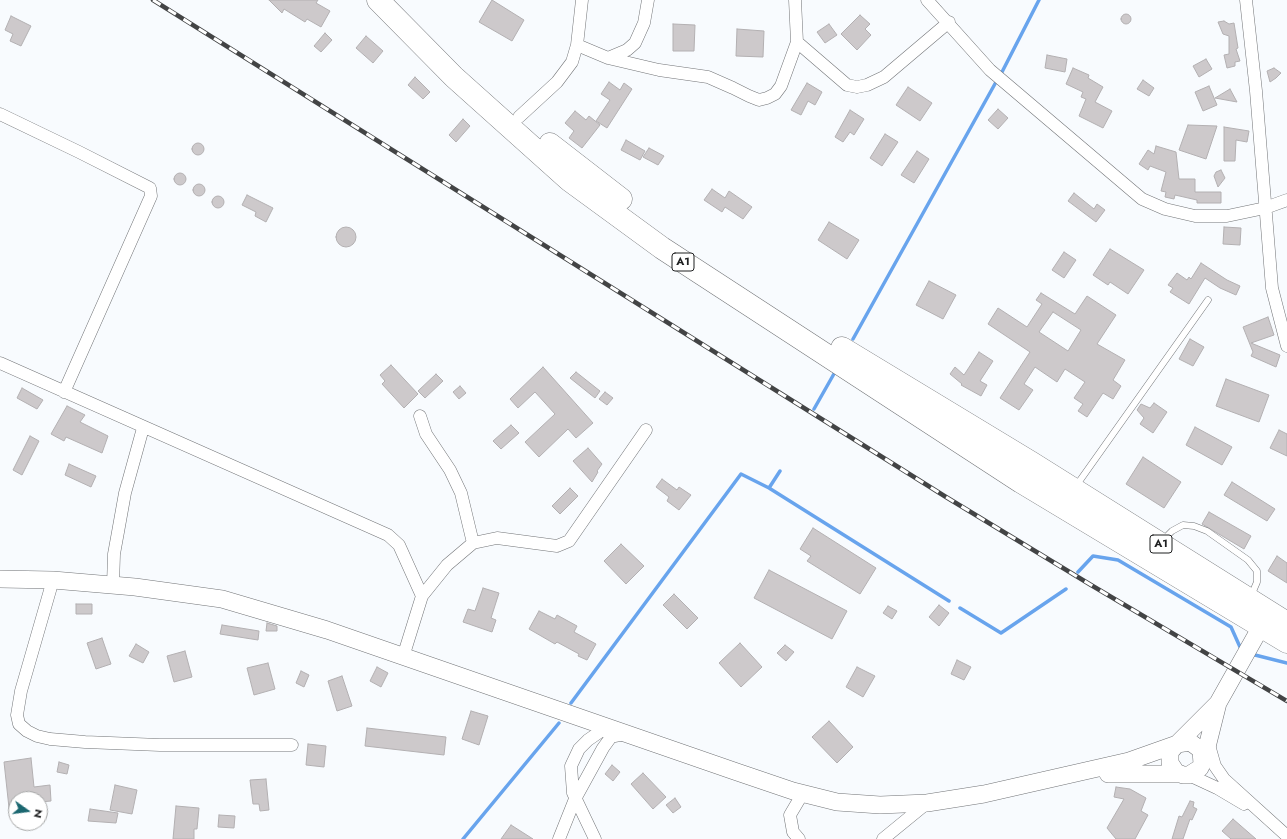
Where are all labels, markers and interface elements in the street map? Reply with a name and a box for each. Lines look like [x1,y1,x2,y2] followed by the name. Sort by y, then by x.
[672,253,694,271] road number: A1
[1150,535,1172,553] road number: A1
[8,791,48,831] north arrow
[30,807,47,820] text: N

